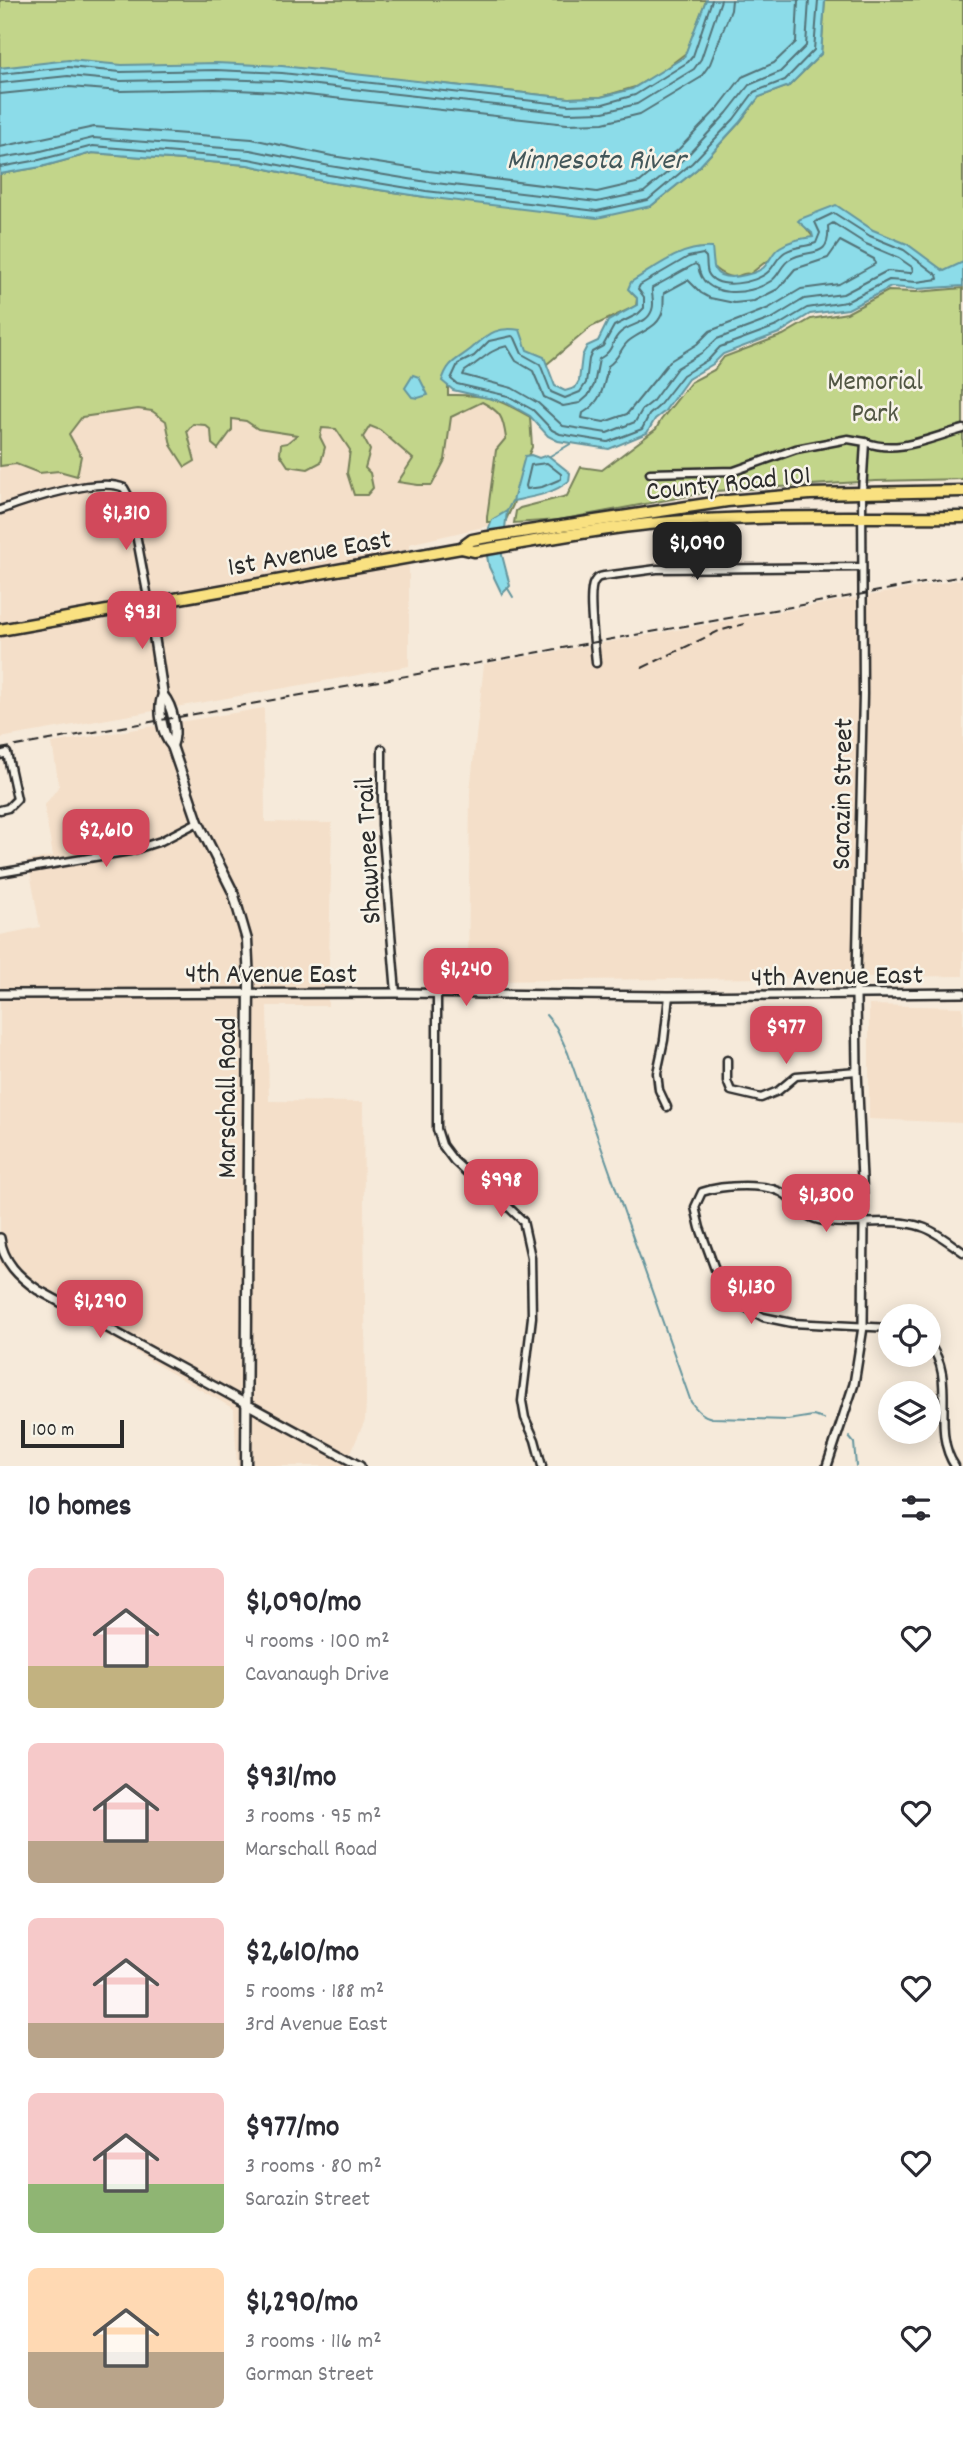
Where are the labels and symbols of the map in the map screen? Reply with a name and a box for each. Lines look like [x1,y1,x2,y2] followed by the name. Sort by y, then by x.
[507,141,688,184] water label: Minnesota River
[827,364,923,436] park label: Memorial Park
[644,457,813,515] street label: County Road 101
[69,492,183,552] pin: $1,310
[225,522,395,590] street label: 1st Avenue East
[640,522,754,582] pin: $1,090
[101,592,183,651] pin: $931
[824,718,866,871] street label: Sarazin Street
[347,776,395,925] street label: Shawnee Trail
[49,810,163,869] pin: $2,610
[409,948,523,1008] pin: $1,240
[185,957,357,997] street label: 4th Avenue East
[751,957,924,1000] street label: 4th Avenue East
[745,1006,827,1066] pin: $977
[210,1017,250,1179] street label: Marschall Road
[460,1160,542,1219] pin: $998
[769,1174,883,1234] pin: $1,300
[694,1266,808,1326] pin: $1,130
[43,1280,157,1340] pin: $1,290
[21,1417,124,1449] scale bar

